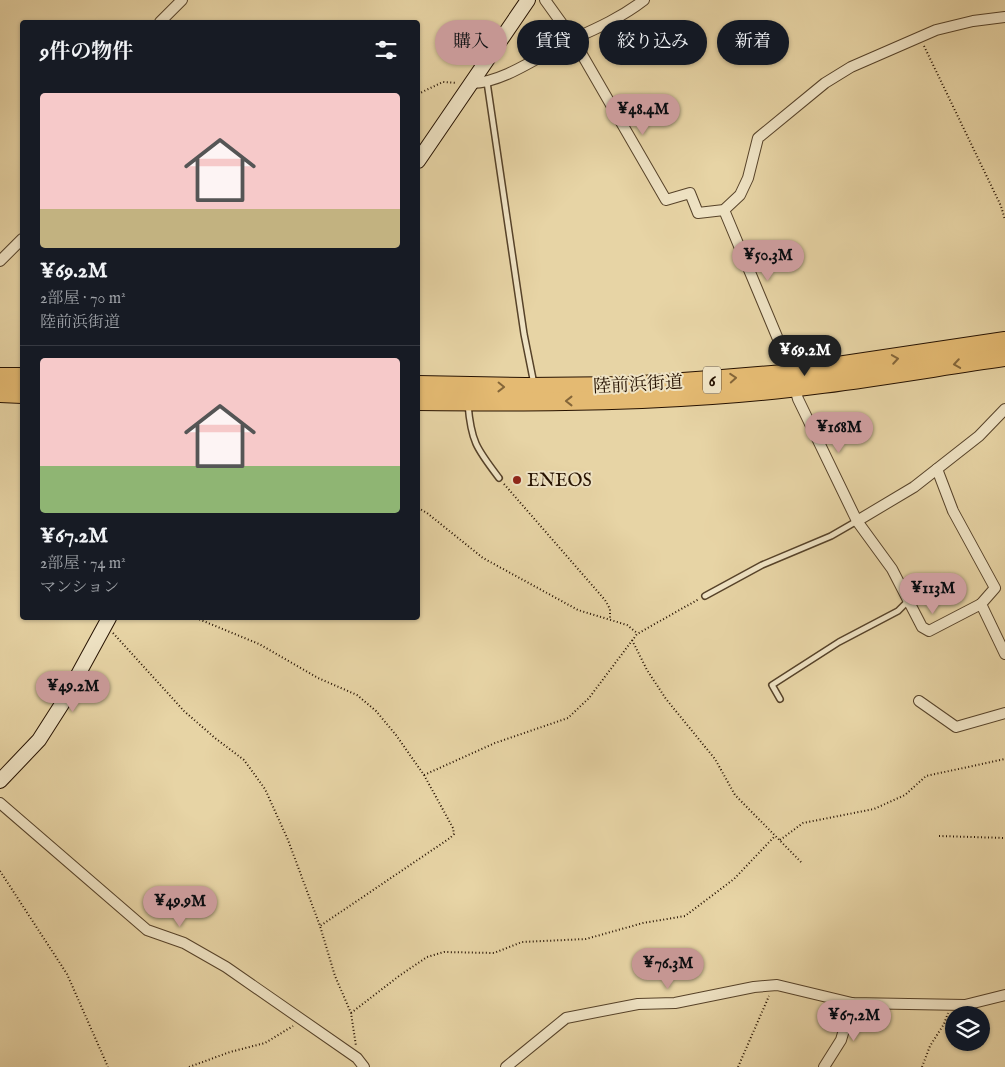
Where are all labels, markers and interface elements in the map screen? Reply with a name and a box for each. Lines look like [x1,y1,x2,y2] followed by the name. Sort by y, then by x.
[435,20,507,65] chip: 購入
[517,20,589,65] chip: 賃貸
[599,20,707,65] chip: 絞り込み
[717,20,789,65] chip: 新着
[372,36,400,64] icon: filters
[40,39,133,66] text: 9件の物件
[602,94,684,136] pin: ¥48.4M
[617,100,669,120] text: ¥48.4M
[175,125,265,215] icon: home
[727,240,809,282] pin: ¥50.3M
[743,246,793,266] text: ¥50.3M
[40,258,107,285] text: ¥69.2M
[40,289,126,309] text: 2部屋 · 70 m²
[40,313,120,333] text: 陸前浜街道
[764,334,846,377] pin: ¥69.2M
[779,341,831,361] text: ¥69.2M
[890,354,899,364] one-way arrow
[952,358,960,369] one-way arrow
[703,366,721,394] road number: 6
[593,372,684,399] street label: 陸前浜街道
[730,373,738,384] one-way arrow
[497,381,505,392] one-way arrow
[175,391,265,481] icon: home
[565,396,572,406] one-way arrow
[804,412,874,454] pin: ¥168M
[816,418,862,438] text: ¥168M
[527,470,592,493] place label: ENEOS
[511,474,523,486] marker: ENEOS
[40,523,108,550] text: ¥67.2M
[40,554,126,574] text: 2部屋 · 74 m²
[898,572,968,615] pin: ¥113M
[40,578,119,598] text: マンション
[911,579,955,599] text: ¥113M
[32,670,114,713] pin: ¥49.2M
[47,677,99,697] text: ¥49.2M
[139,886,221,928] pin: ¥49.9M
[154,892,206,912] text: ¥49.9M
[627,948,709,990] pin: ¥76.3M
[643,954,693,974] text: ¥76.3M
[813,1000,895,1042] pin: ¥67.2M
[828,1006,880,1026] text: ¥67.2M
[945,1006,990,1051] map controls
[945,1006,990,1051] button: layers

